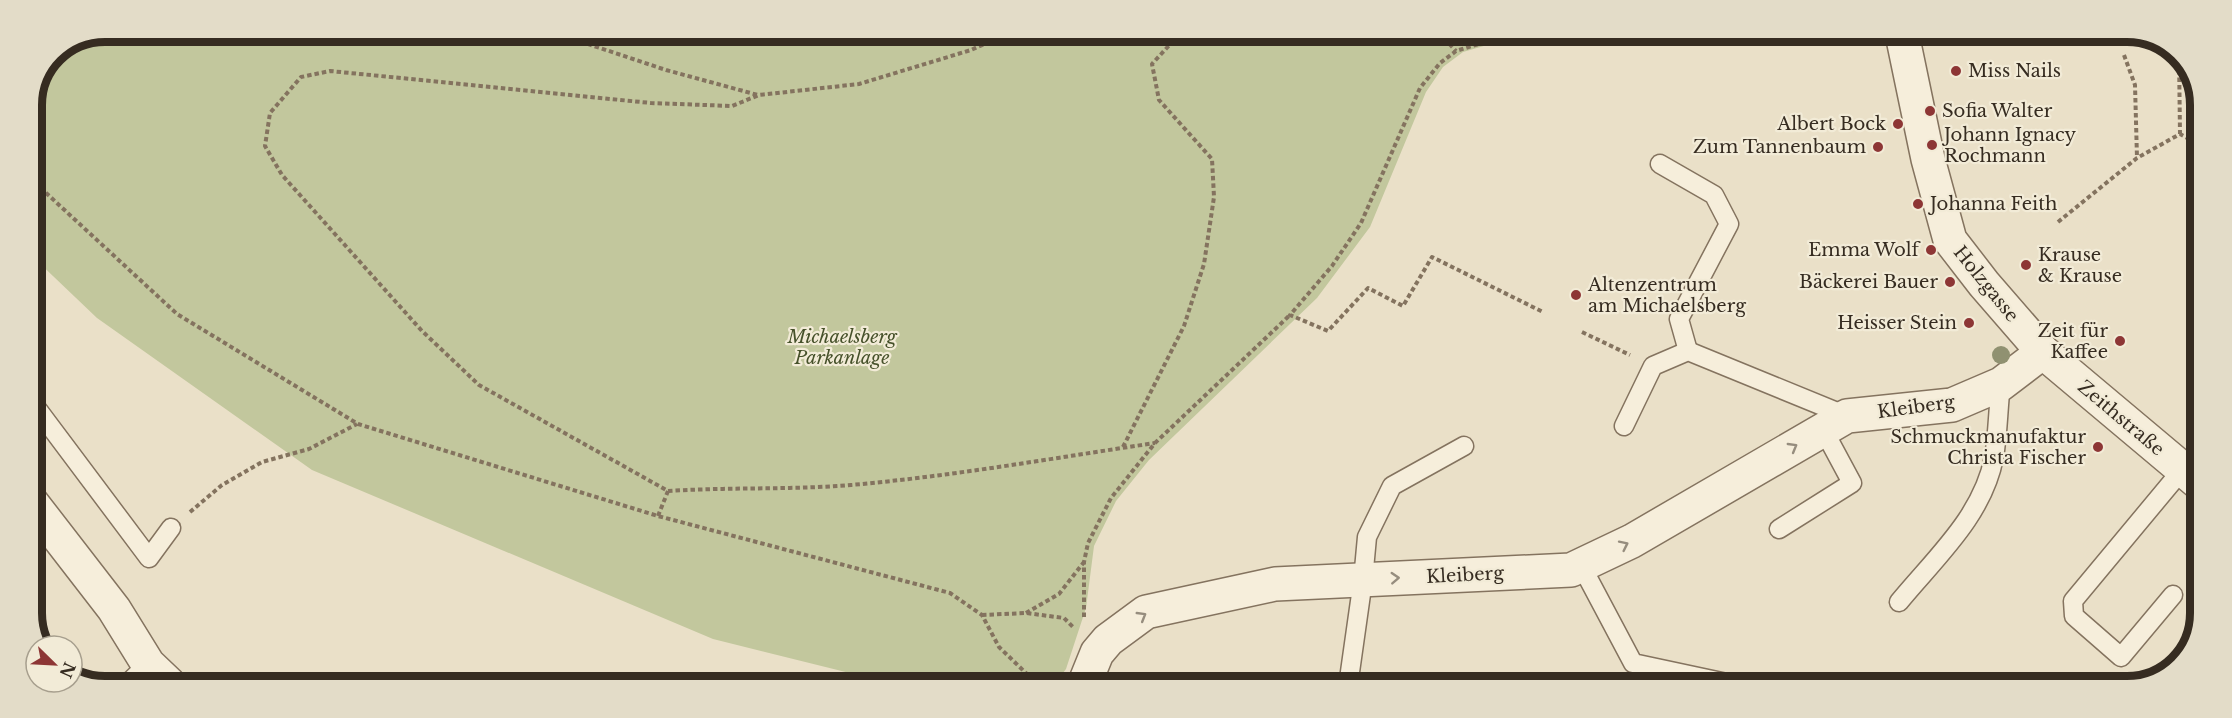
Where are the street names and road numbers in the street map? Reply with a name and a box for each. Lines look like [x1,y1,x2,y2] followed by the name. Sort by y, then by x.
[1949,242,2023,326] street label: Holzgasse
[2073,376,2169,460] street label: Zeithstraße
[1876,391,1956,423] street label: Kleiberg
[1426,562,1505,588] street label: Kleiberg

